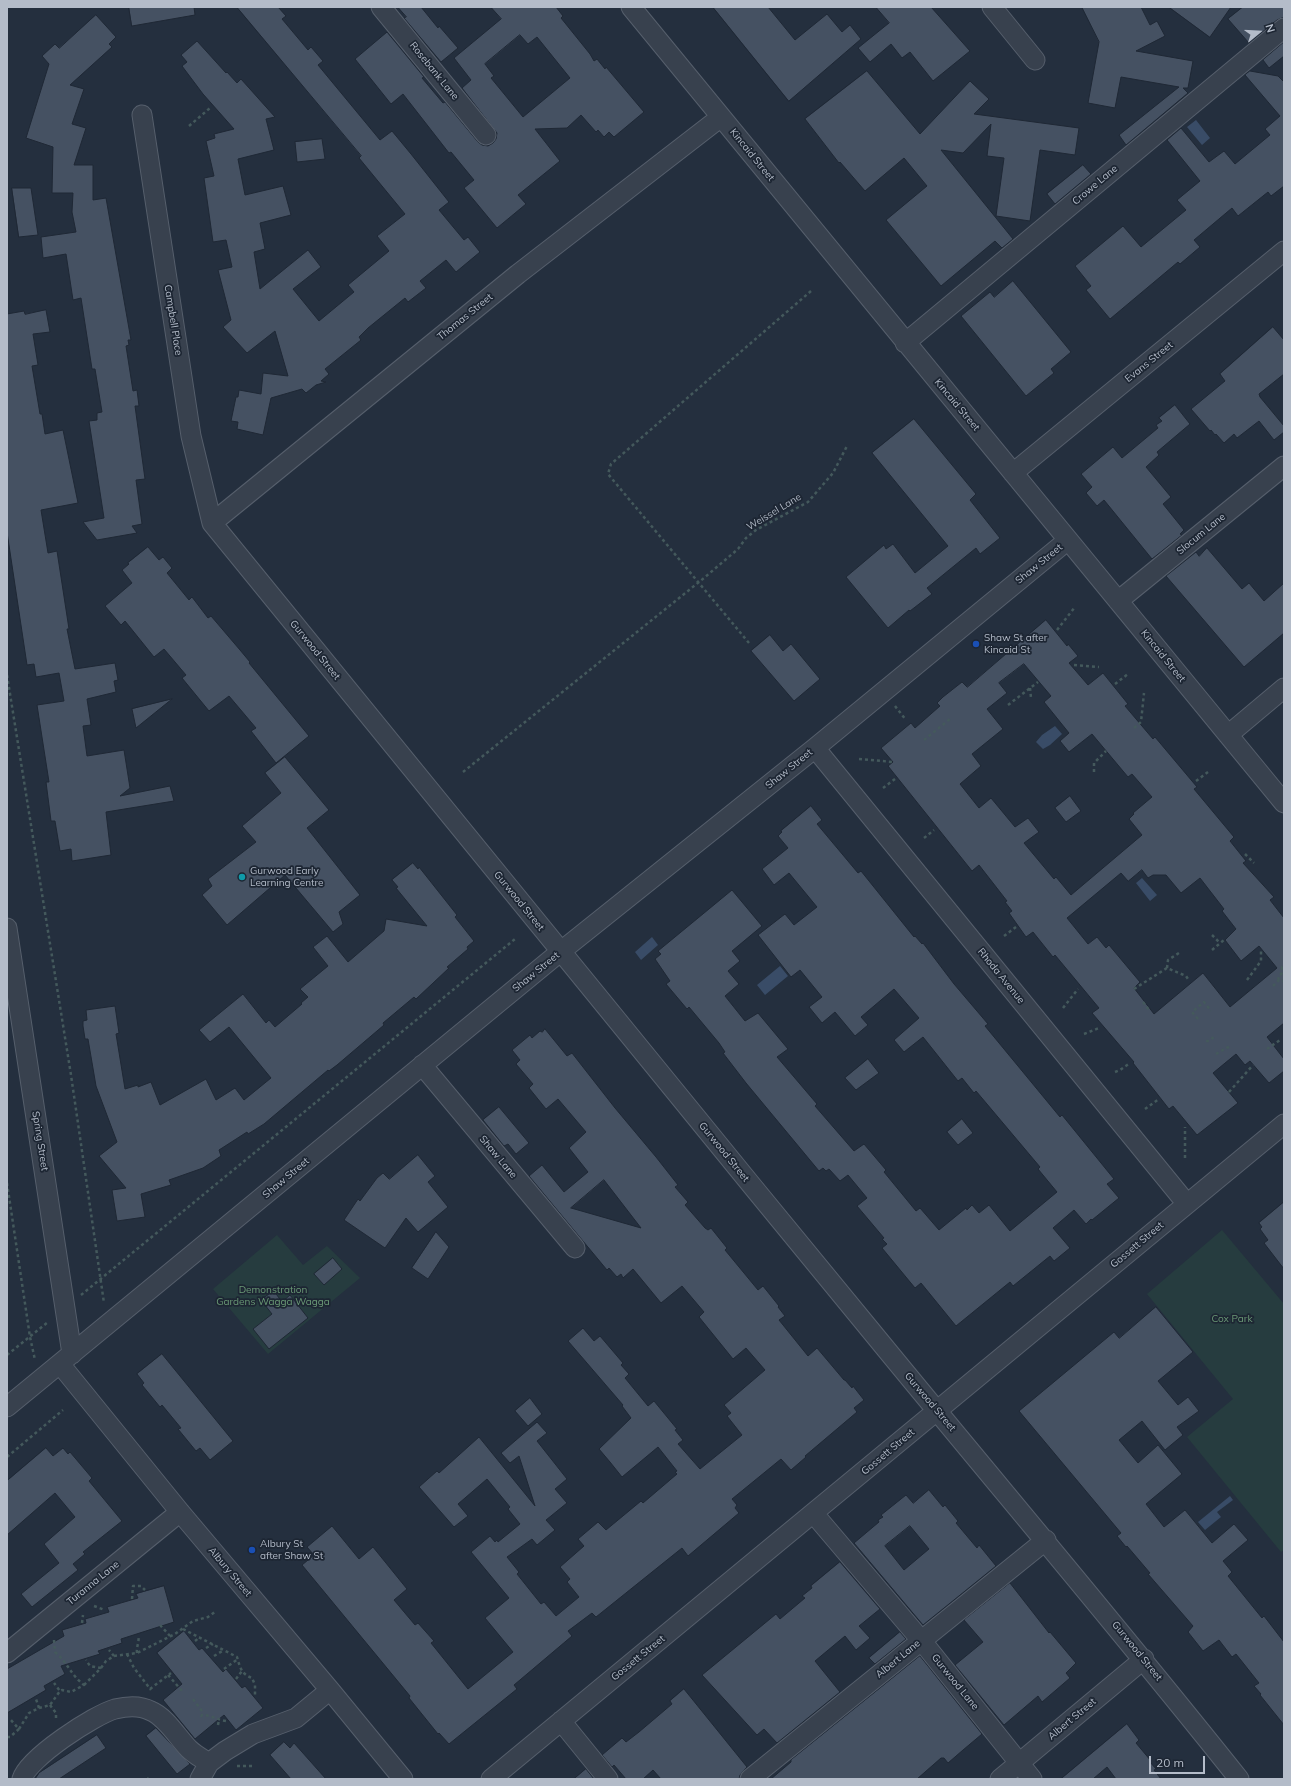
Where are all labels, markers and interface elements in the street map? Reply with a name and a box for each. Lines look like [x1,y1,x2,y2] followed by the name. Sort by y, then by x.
[1239,12,1279,52] north arrow
[1262,22,1278,34] text: N
[407,40,461,102] street label: Rosebank Lane
[727,126,777,184] street label: Kincaid Street
[1070,163,1120,207] street label: Crowe Lane
[161,284,185,356] street label: Campbell Place
[435,291,495,343] street label: Thomas Street
[1123,339,1175,385] street label: Evans Street
[932,377,982,433] street label: Kincaid Street
[745,491,803,533] street label: Weissel Lane
[1174,511,1228,557] street label: Slocum Lane
[1013,541,1065,587] street label: Shaw Street
[287,618,343,682] street label: Gurwood Street
[1138,627,1188,685] street label: Kincaid Street
[984,632,1047,656] place label: Shaw St after Kincaid St
[971,639,981,649] marker: Shaw St after Kincaid St
[763,746,815,792] street label: Shaw Street
[250,865,324,888] place label: Gurwood Early Learning Centre
[491,869,547,933] street label: Gurwood Street
[237,872,247,882] marker: Gurwood Early Learning Centre
[975,946,1027,1006] street label: Rhoda Avenue
[510,949,562,995] street label: Shaw Street
[29,1110,51,1172] street label: Spring Street
[696,1120,752,1184] street label: Gurwood Street
[477,1133,519,1181] street label: Shaw Lane
[260,1155,312,1201] street label: Shaw Street
[1108,1219,1166,1271] street label: Gossett Street
[216,1284,330,1308] park label: Demonstration Gardens Wagga Wagga
[1211,1313,1253,1325] park label: Cox Park
[902,1370,958,1434] street label: Gurwood Street
[859,1426,917,1478] street label: Gossett Street
[260,1538,323,1562] place label: Albury St after Shaw St
[206,1545,254,1599] street label: Albury Street
[247,1545,257,1555] marker: Albury St after Shaw St
[64,1558,122,1608] street label: Turanna Lane
[1109,1619,1165,1683] street label: Gurwood Street
[609,1633,667,1683] street label: Gossett Street
[873,1637,923,1681] street label: Albert Lane
[929,1652,981,1712] street label: Gurwood Lane
[1046,1695,1098,1743] street label: Albert Street
[1151,1748,1207,1774] scale bar
[1156,1755,1184,1770] text: 20 m

